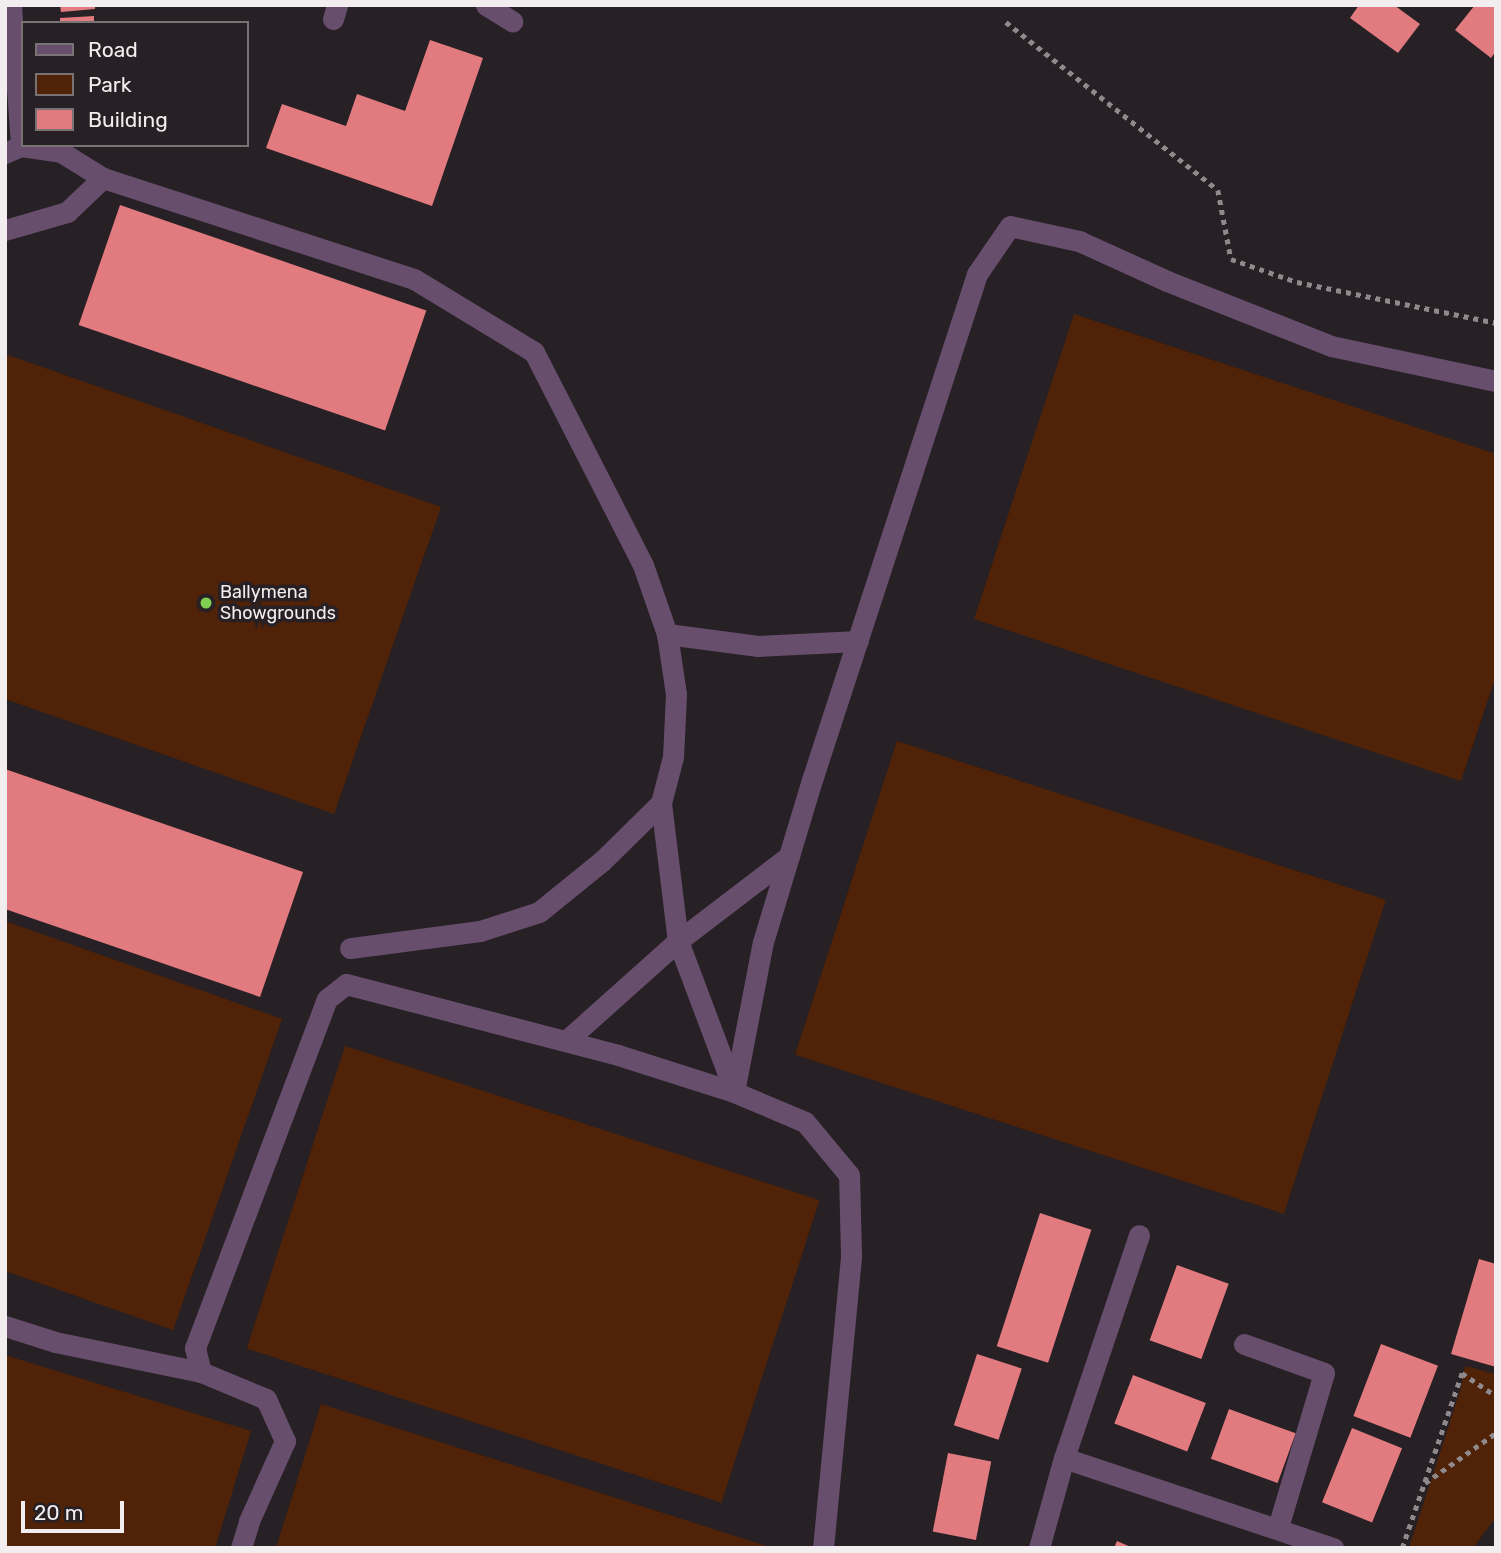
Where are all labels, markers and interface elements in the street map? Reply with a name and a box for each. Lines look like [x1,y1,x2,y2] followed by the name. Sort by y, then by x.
[21,21,248,147] legend
[88,37,138,62] text: Road
[88,72,132,97] text: Park
[88,107,168,132] text: Building
[220,582,336,624] place label: Ballymena Showgrounds
[198,595,214,611] marker: Ballymena Showgrounds
[24,1486,128,1530] scale bar
[34,1500,83,1525] text: 20 m

